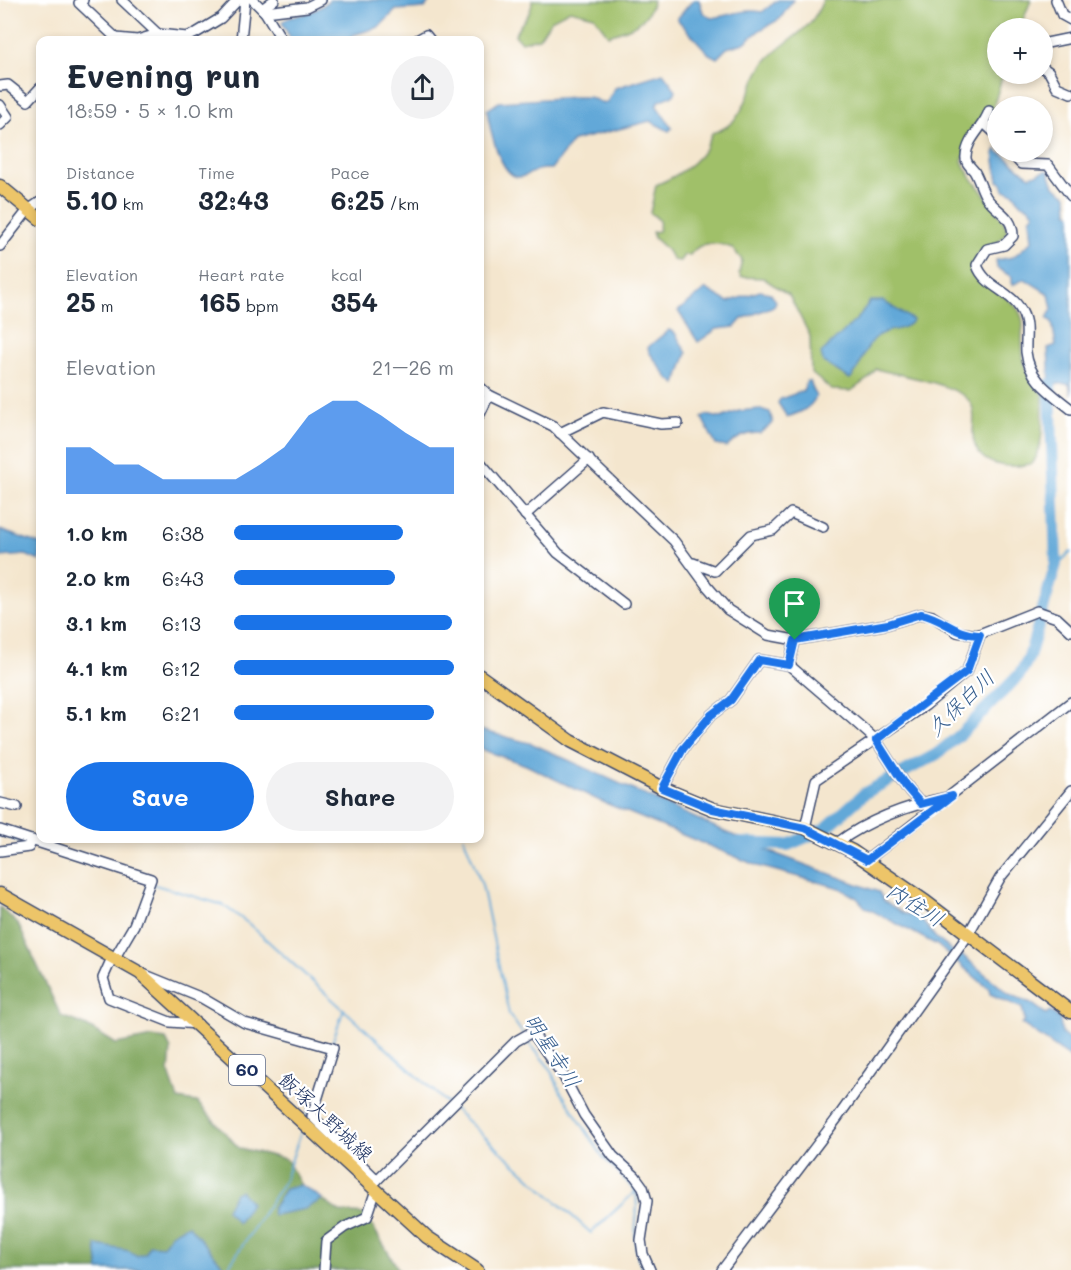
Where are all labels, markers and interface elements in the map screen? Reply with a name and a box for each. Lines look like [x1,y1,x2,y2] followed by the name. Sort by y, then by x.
[987,18,1053,162] map controls
[987,18,1053,84] button: +
[66,53,260,96] text: Evening run
[391,56,454,119] button: share
[987,96,1053,162] button: −
[66,97,234,123] text: 18:59 · 5 × 1.0 km
[66,162,135,183] text: Distance
[198,162,235,183] text: Time
[331,162,370,183] text: Pace
[66,183,117,217] text: 5.10
[198,183,269,217] text: 32:43
[331,183,384,217] text: 6:25
[117,193,144,214] text: km
[384,193,419,214] text: /km
[66,264,138,285] text: Elevation
[198,264,285,285] text: Heart rate
[331,264,363,285] text: kcal
[66,285,96,319] text: 25
[198,285,241,319] text: 165
[331,285,378,319] text: 354
[96,295,114,316] text: m
[241,295,279,316] text: bpm
[66,354,156,380] text: Elevation
[372,354,454,380] text: 21–26 m
[66,520,128,546] text: 1.0 km
[162,520,204,546] text: 6:38
[66,565,130,591] text: 2.0 km
[162,565,204,591] text: 6:43
[769,578,820,640] pin
[778,587,811,620] icon: arrive
[66,610,127,636] text: 3.1 km
[162,610,201,636] text: 6:13
[66,655,128,681] text: 4.1 km
[162,655,200,681] text: 6:12
[920,663,1000,741] water label: 久保白川
[66,700,127,726] text: 5.1 km
[162,700,200,726] text: 6:21
[66,762,254,831] button: Save
[266,762,454,831] button: Share
[882,876,950,932] water label: 内住川
[519,1008,587,1093] water label: 明星寺川
[229,1055,265,1085] road number: 60
[274,1066,379,1167] street label: 飯塚大野城線

